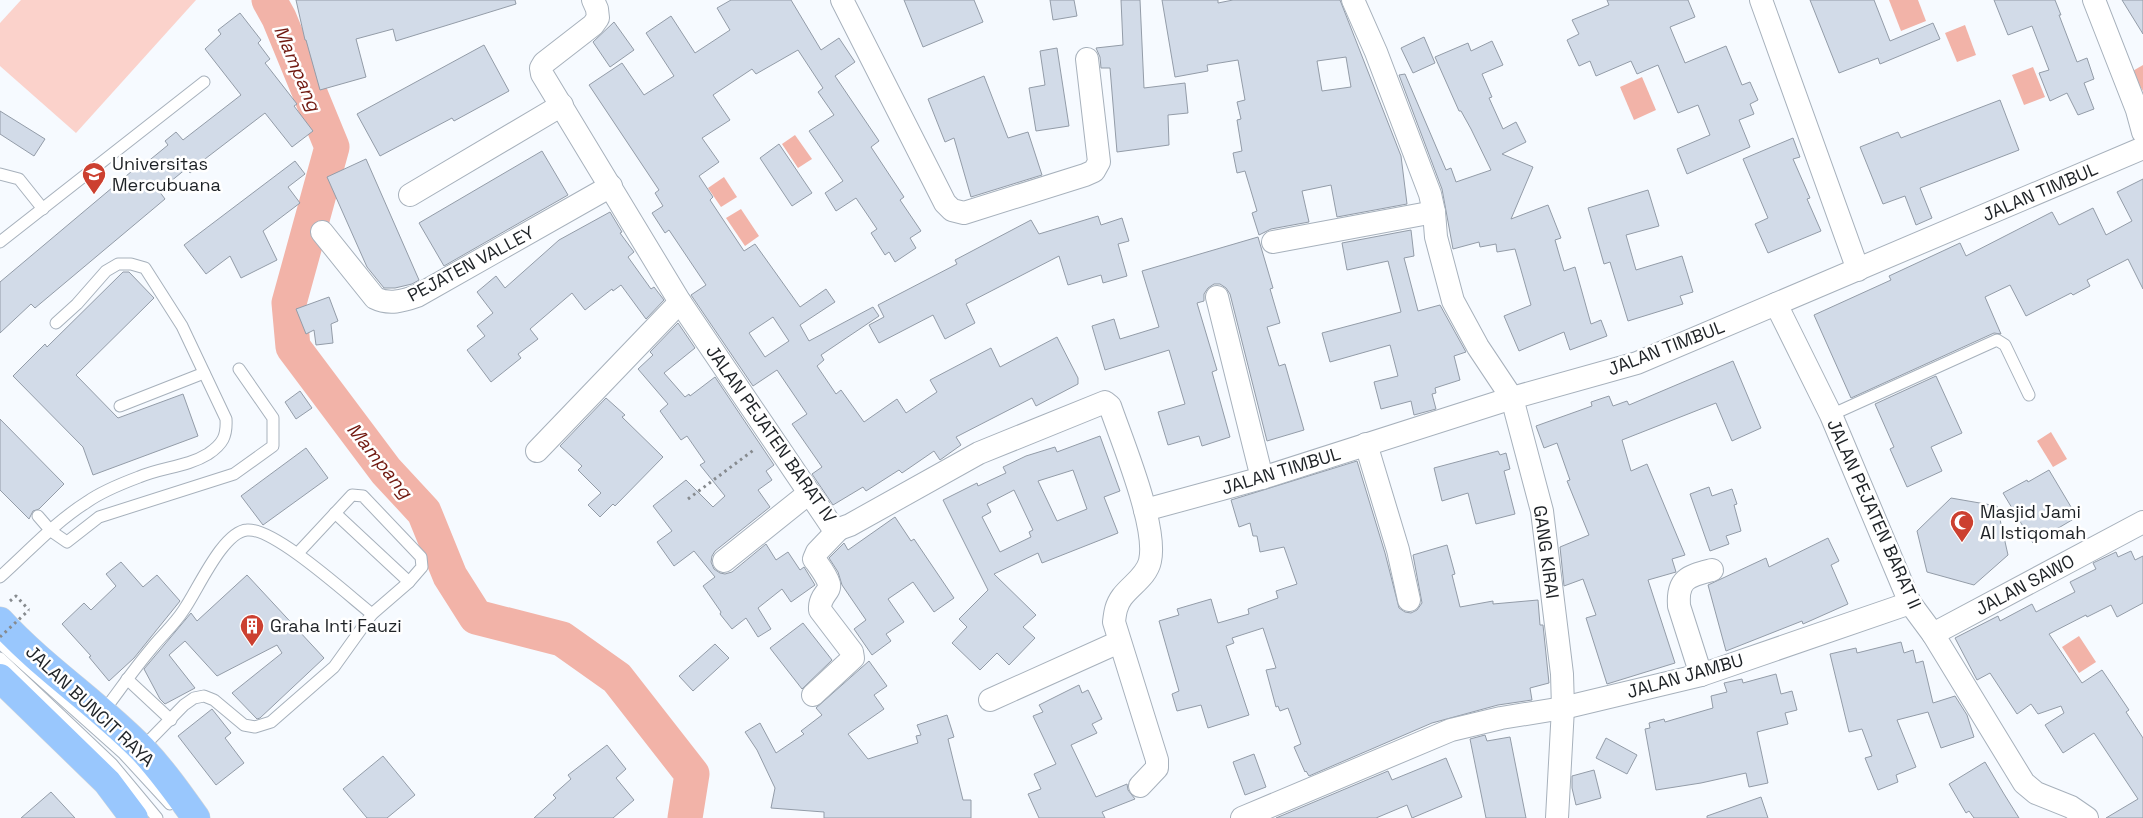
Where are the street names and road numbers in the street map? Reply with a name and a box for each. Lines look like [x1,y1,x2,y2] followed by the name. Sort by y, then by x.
[1979,157,2101,226] street label: JALAN TIMBUL
[403,220,538,307] street label: PEJATEN VALLEY
[1604,315,1728,380] street label: JALAN TIMBUL
[701,340,842,527] street label: JALAN PEJATEN BARAT IV
[1822,415,1927,612] street label: JALAN PEJATEN BARAT II
[1219,441,1343,500] street label: JALAN TIMBUL
[1529,504,1564,600] street label: GANG KIRAI
[1971,549,2078,620] street label: JALAN SAWO
[21,640,160,771] street label: JALAN BUNCIT RAYA
[1624,648,1746,703] street label: JALAN JAMBU

